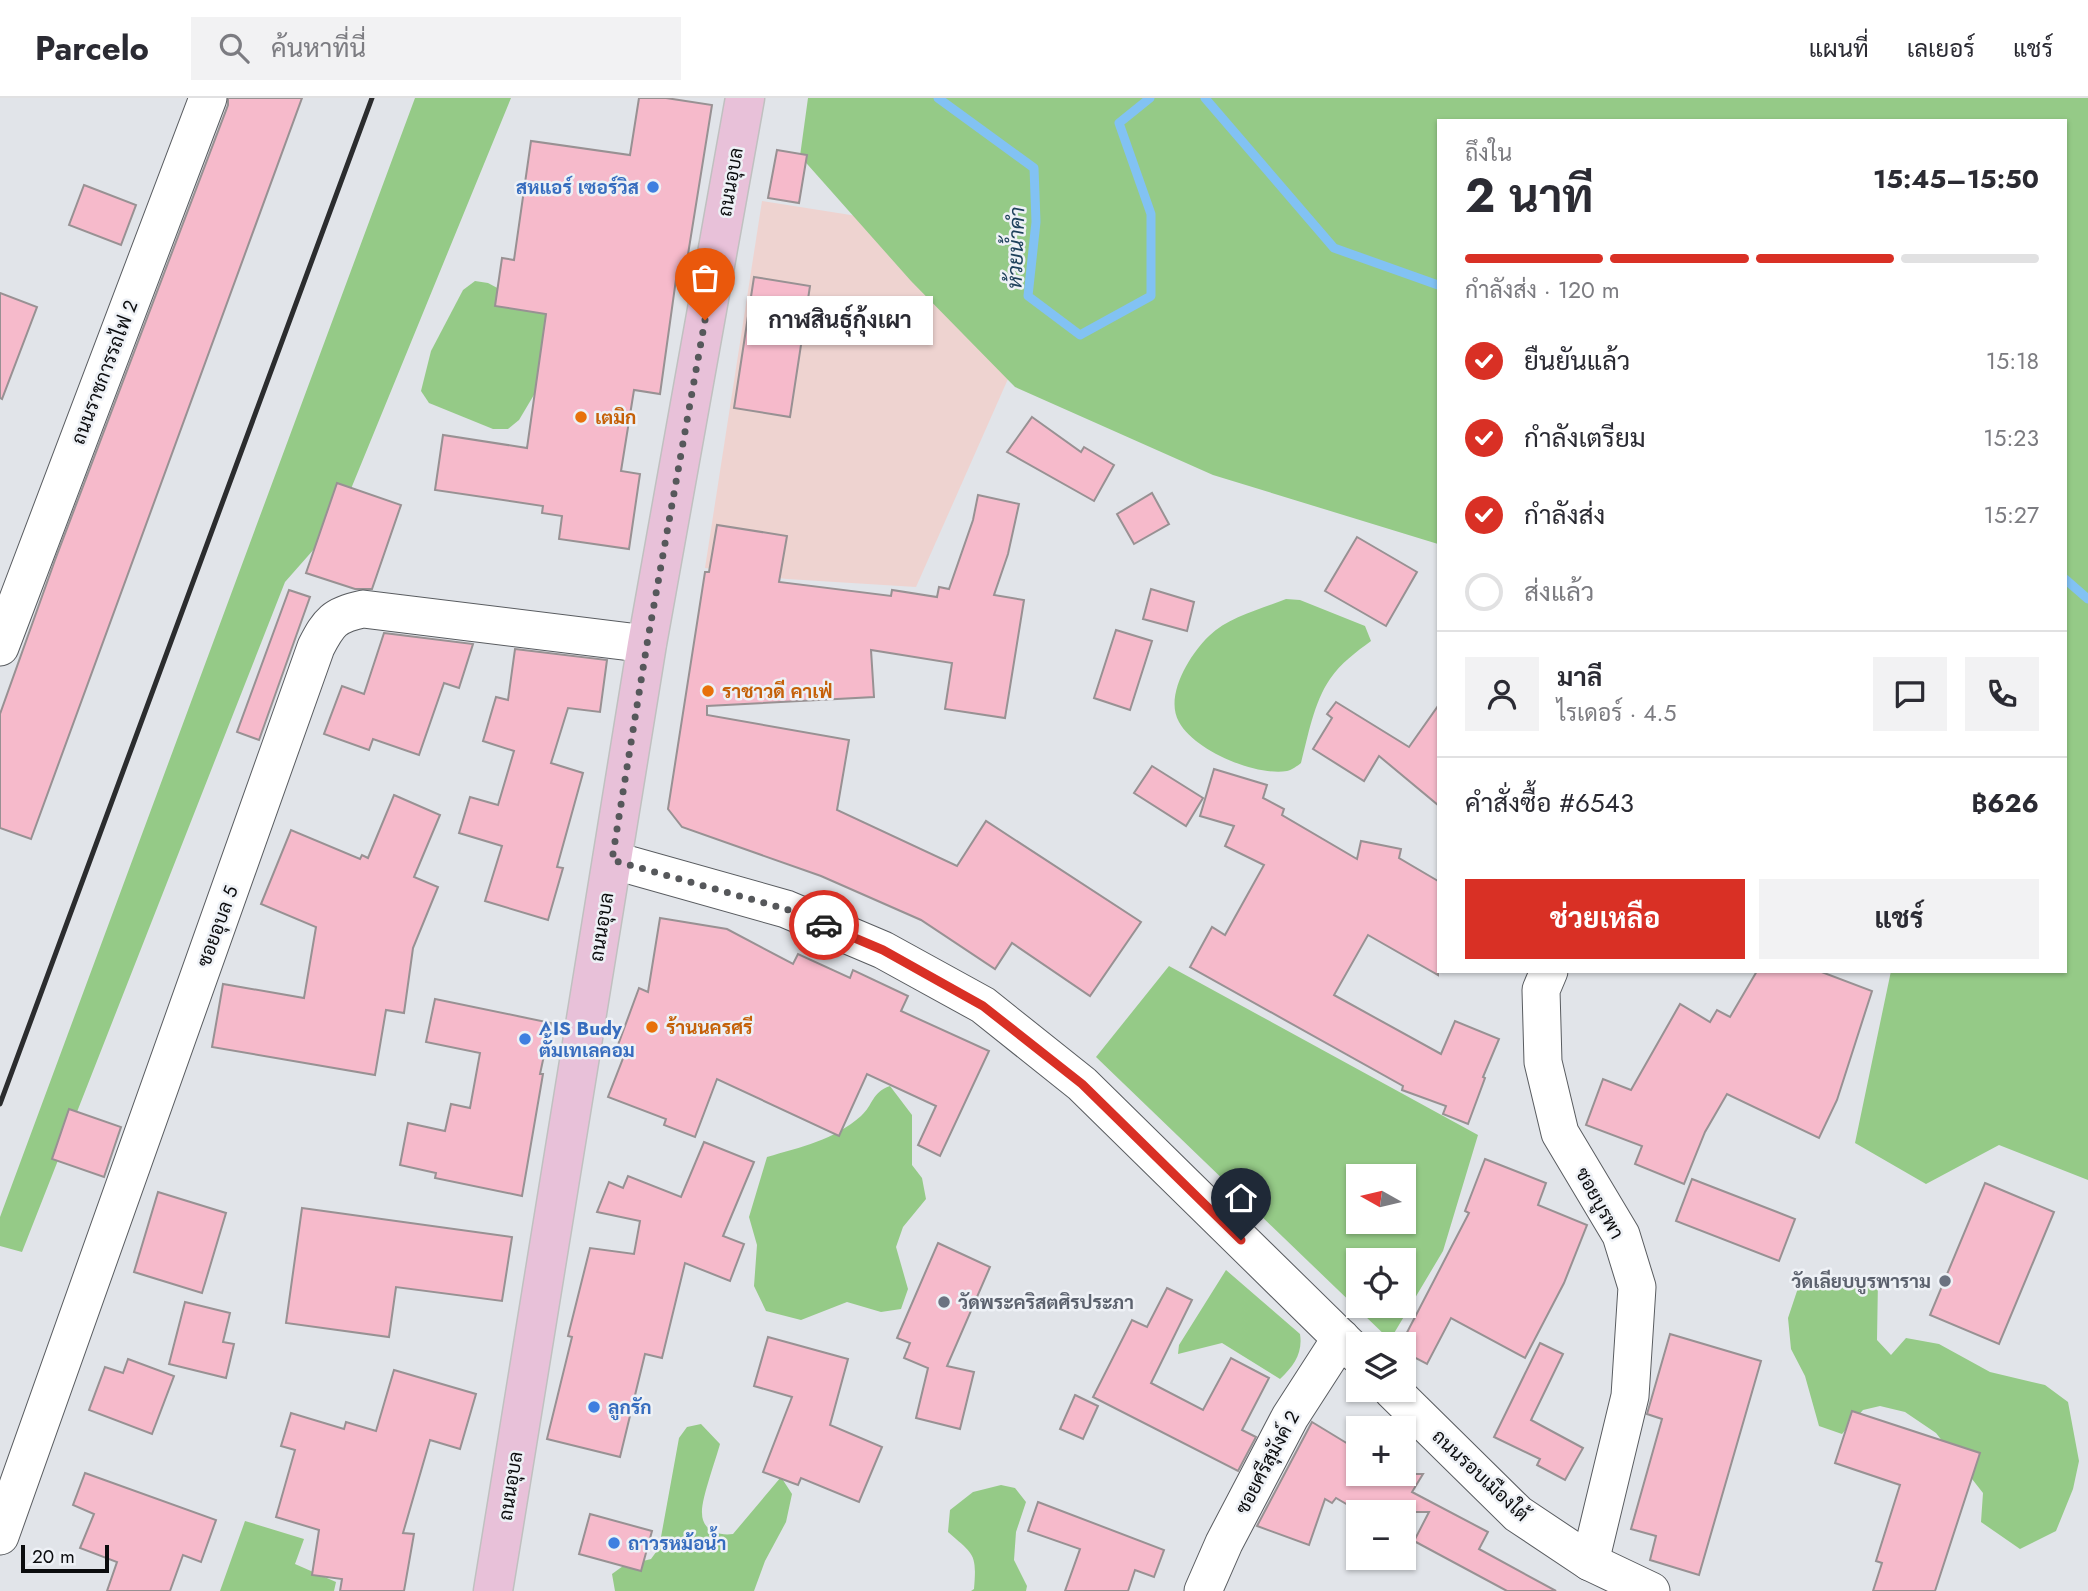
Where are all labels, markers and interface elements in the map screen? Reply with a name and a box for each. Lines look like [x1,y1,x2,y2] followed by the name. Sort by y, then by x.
[191,17,681,80] search box
[35,25,149,72] text: Parcelo
[215,29,253,67] icon: search
[271,29,366,67] text: ค้นหาที่นี่
[1809,31,1869,66] text: แผนที่
[1907,31,1975,66] text: เลเยอร์
[2013,31,2053,66] text: แชร์
[1465,136,1512,170] text: ถึงใน
[711,145,750,219] street label: ถนนอุบล
[1873,160,2039,198] text: 15:45–15:50
[1465,163,1594,229] text: 2 นาที
[516,174,639,201] place label: สหแอร์ เซอร์วิส
[645,179,661,195] marker: สหแอร์ เซอร์วิส
[997,206,1032,290] water label: ห้วยน้ำคำ
[675,248,735,320] pin
[686,259,724,297] icon: bag
[1465,273,1620,307] text: กำลังส่ง · 120 m
[65,296,144,448] street label: ถนนราชการรถไฟ 2
[747,296,932,344] callout: กาฬสินธุ์กุ้งเผา
[768,303,912,337] text: กาฬสินธุ์กุ้งเผา
[1465,342,1503,380] icon: check
[1524,342,1630,380] text: ยืนยันแล้ว
[1986,344,2039,378] text: 15:18
[595,404,636,431] place label: เตมิก
[573,409,589,425] marker: เตมิก
[1465,419,1503,457] icon: check
[1524,419,1646,457] text: กำลังเตรียม
[1983,421,2039,455] text: 15:23
[1465,496,1503,534] icon: check
[1524,496,1605,534] text: กำลังส่ง
[1984,498,2039,532] text: 15:27
[1524,573,1594,611] text: ส่งแล้ว
[1465,657,1539,731] button: person
[1873,657,1947,731] button: chat
[1965,657,2039,731] button: phone
[1557,658,1602,696] text: มาลี
[722,678,833,705] place label: ราชาวดี คาเฟ่
[700,683,716,699] marker: ราชาวดี คาเฟ่
[1557,696,1676,730] text: ไรเดอร์ · 4.5
[1465,784,1634,822] text: คำสั่งซื้อ #6543
[1971,784,2039,822] text: ฿626
[1465,879,1745,959] button: ช่วยเหลือ
[1759,879,2039,959] button: แชร์
[190,882,245,971] street label: ซอยอุบล 5
[789,890,859,960] courier
[583,891,620,964] street label: ถนนอุบล
[805,906,843,944] icon: car
[666,1014,753,1041] place label: ร้านนครศรี
[538,1015,635,1064] place label: AIS Budy ตั้มเทเลคอม
[644,1019,660,1035] marker: ร้านนครศรี
[517,1031,533,1047] marker: AIS Budy ตั้มเทเลคอม
[1569,1163,1630,1244] street label: ซอยบูรพา
[1346,1164,1416,1234] north arrow
[1346,1164,1416,1570] map controls
[1211,1168,1271,1240] pin
[1222,1179,1260,1217] icon: home
[1346,1248,1416,1318] button: locate
[1791,1268,1931,1295] place label: วัดเลียบบูรพาราม
[1937,1273,1953,1289] marker: วัดเลียบบูรพาราม
[958,1289,1134,1316] place label: วัดพระคริสตศิรประภา
[936,1294,952,1310] marker: วัดพระคริสตศิรประภา
[1346,1332,1416,1402] button: layers
[608,1394,652,1421] place label: ลูกรัก
[586,1399,602,1415] marker: ลูกรัก
[1229,1406,1306,1519] street label: ซอยศรีสุมังค์ 2
[1346,1416,1416,1486] button: +
[1426,1423,1536,1528] street label: ถนนรอบเมืองใต้
[492,1450,529,1523] street label: ถนนอุบล
[1346,1500,1416,1570] button: −
[628,1526,726,1557] place label: ถาวรหม้อน้ำ
[606,1535,622,1551] marker: ถาวรหม้อน้ำ
[21,1542,108,1574] scale bar
[32,1543,75,1570] text: 20 m

